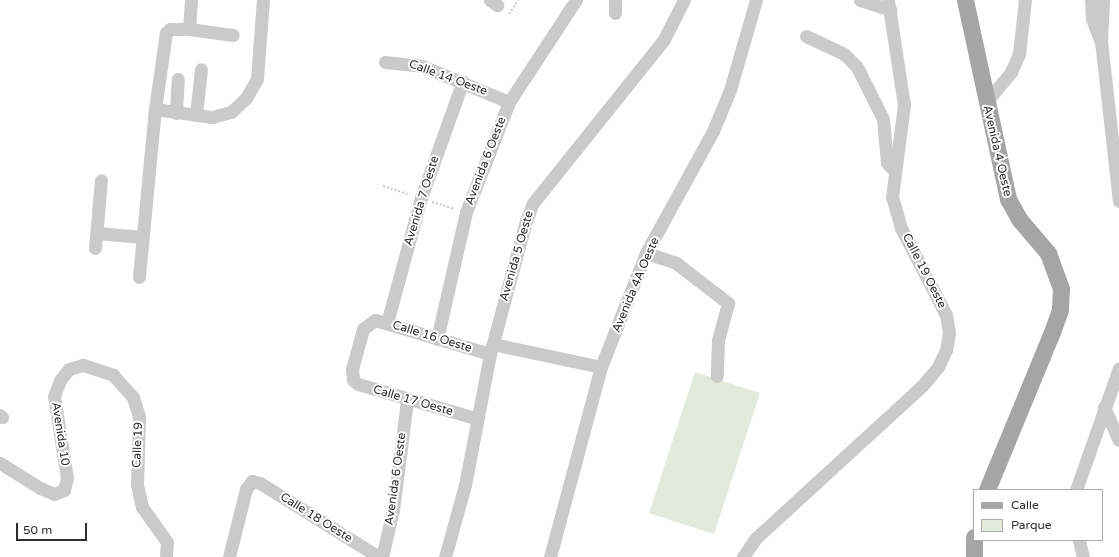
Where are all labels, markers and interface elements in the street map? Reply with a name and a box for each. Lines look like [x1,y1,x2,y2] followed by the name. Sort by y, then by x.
[407,57,489,99] street label: Calle 14 Oeste
[979,104,1015,198] street label: Avenida 4 Oeste
[463,115,509,207] street label: Avenida 6 Oeste
[401,154,443,248] street label: Avenida 7 Oeste
[497,209,537,303] street label: Avenida 5 Oeste
[899,231,949,311] street label: Calle 19 Oeste
[609,235,663,335] street label: Avenida 4A Oeste
[390,318,474,356] street label: Calle 16 Oeste
[371,383,455,419] street label: Calle 17 Oeste
[48,401,72,467] street label: Avenida 10
[130,422,146,468] street label: Calle 19
[382,432,410,526] street label: Avenida 6 Oeste
[973,489,1103,541] legend
[277,490,355,546] street label: Calle 18 Oeste
[1011,498,1039,512] text: Calle
[18,515,89,541] scale bar
[1011,518,1052,532] text: Parque
[23,523,52,537] text: 50 m

